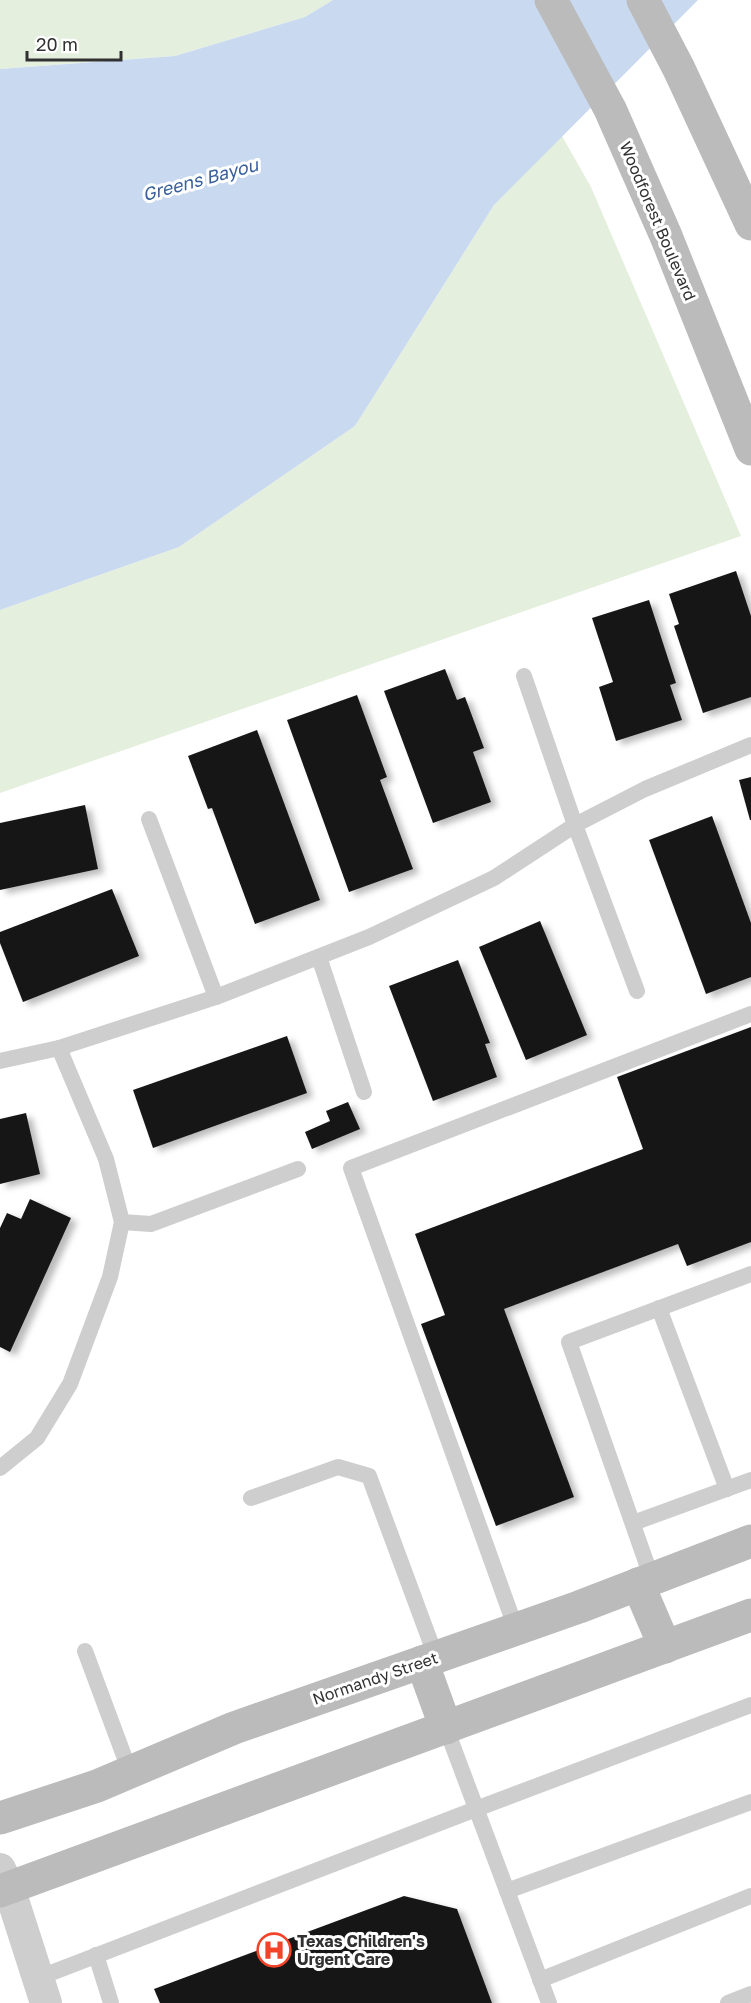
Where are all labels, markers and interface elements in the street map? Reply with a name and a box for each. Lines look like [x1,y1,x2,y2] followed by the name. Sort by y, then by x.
[27,24,122,62] scale bar
[36,33,78,55] text: 20 m
[615,139,701,303] street label: Woodforest Boulevard
[140,153,261,205] water label: Greens Bayou
[310,1647,440,1709] street label: Normandy Street
[297,1931,425,1969] place label: Texas Children's Urgent Care
[256,1932,292,1968] hospital icon: Texas Children's Urgent Care

